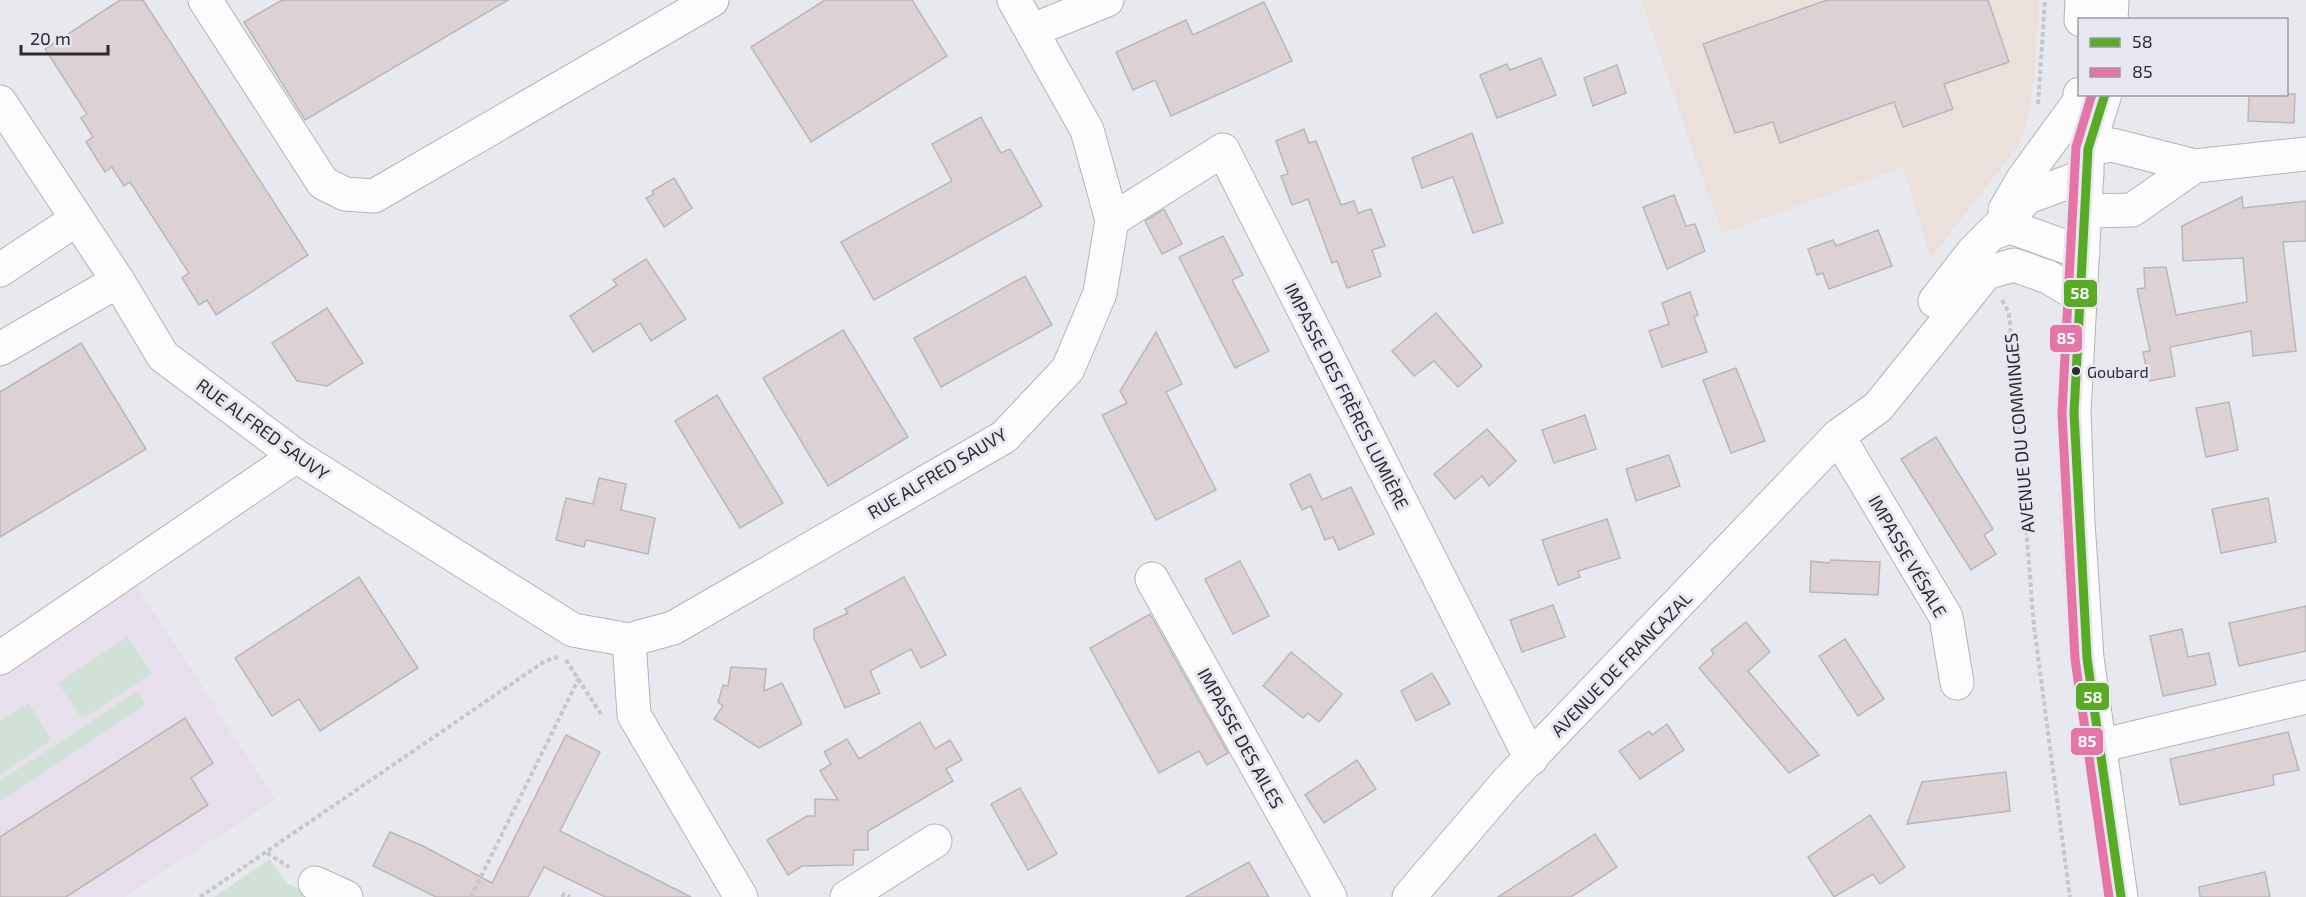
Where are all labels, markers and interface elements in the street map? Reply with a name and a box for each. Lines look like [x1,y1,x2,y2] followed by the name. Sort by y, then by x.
[21,18,108,56] scale bar
[2078,18,2288,96] legend
[30,27,71,49] text: 20 m
[2132,30,2153,52] text: 58
[2132,60,2153,82] text: 85
[1280,279,1414,513] street label: IMPASSE DES FRÈRES LUMIÈRE
[2063,279,2098,308] line badge: 58
[2071,283,2089,302] text: 58
[2049,324,2083,353] line badge: 85
[2057,328,2076,347] text: 85
[1999,332,2039,534] street label: AVENUE DU COMMINGES
[2087,362,2149,381] place label: Goubard
[2070,365,2082,377] marker: Goubard
[192,374,334,485] street label: RUE ALFRED SAUVY
[863,422,1011,523] street label: RUE ALFRED SAUVY
[1864,491,1952,621] street label: IMPASSE VÉSALE
[1546,587,1696,741] street label: AVENUE DE FRANCAZAL
[1193,664,1289,812] street label: IMPASSE DES AILES
[2075,682,2110,711] line badge: 58
[2084,687,2102,706] text: 58
[2070,727,2104,756] line badge: 85
[2078,731,2097,750] text: 85

